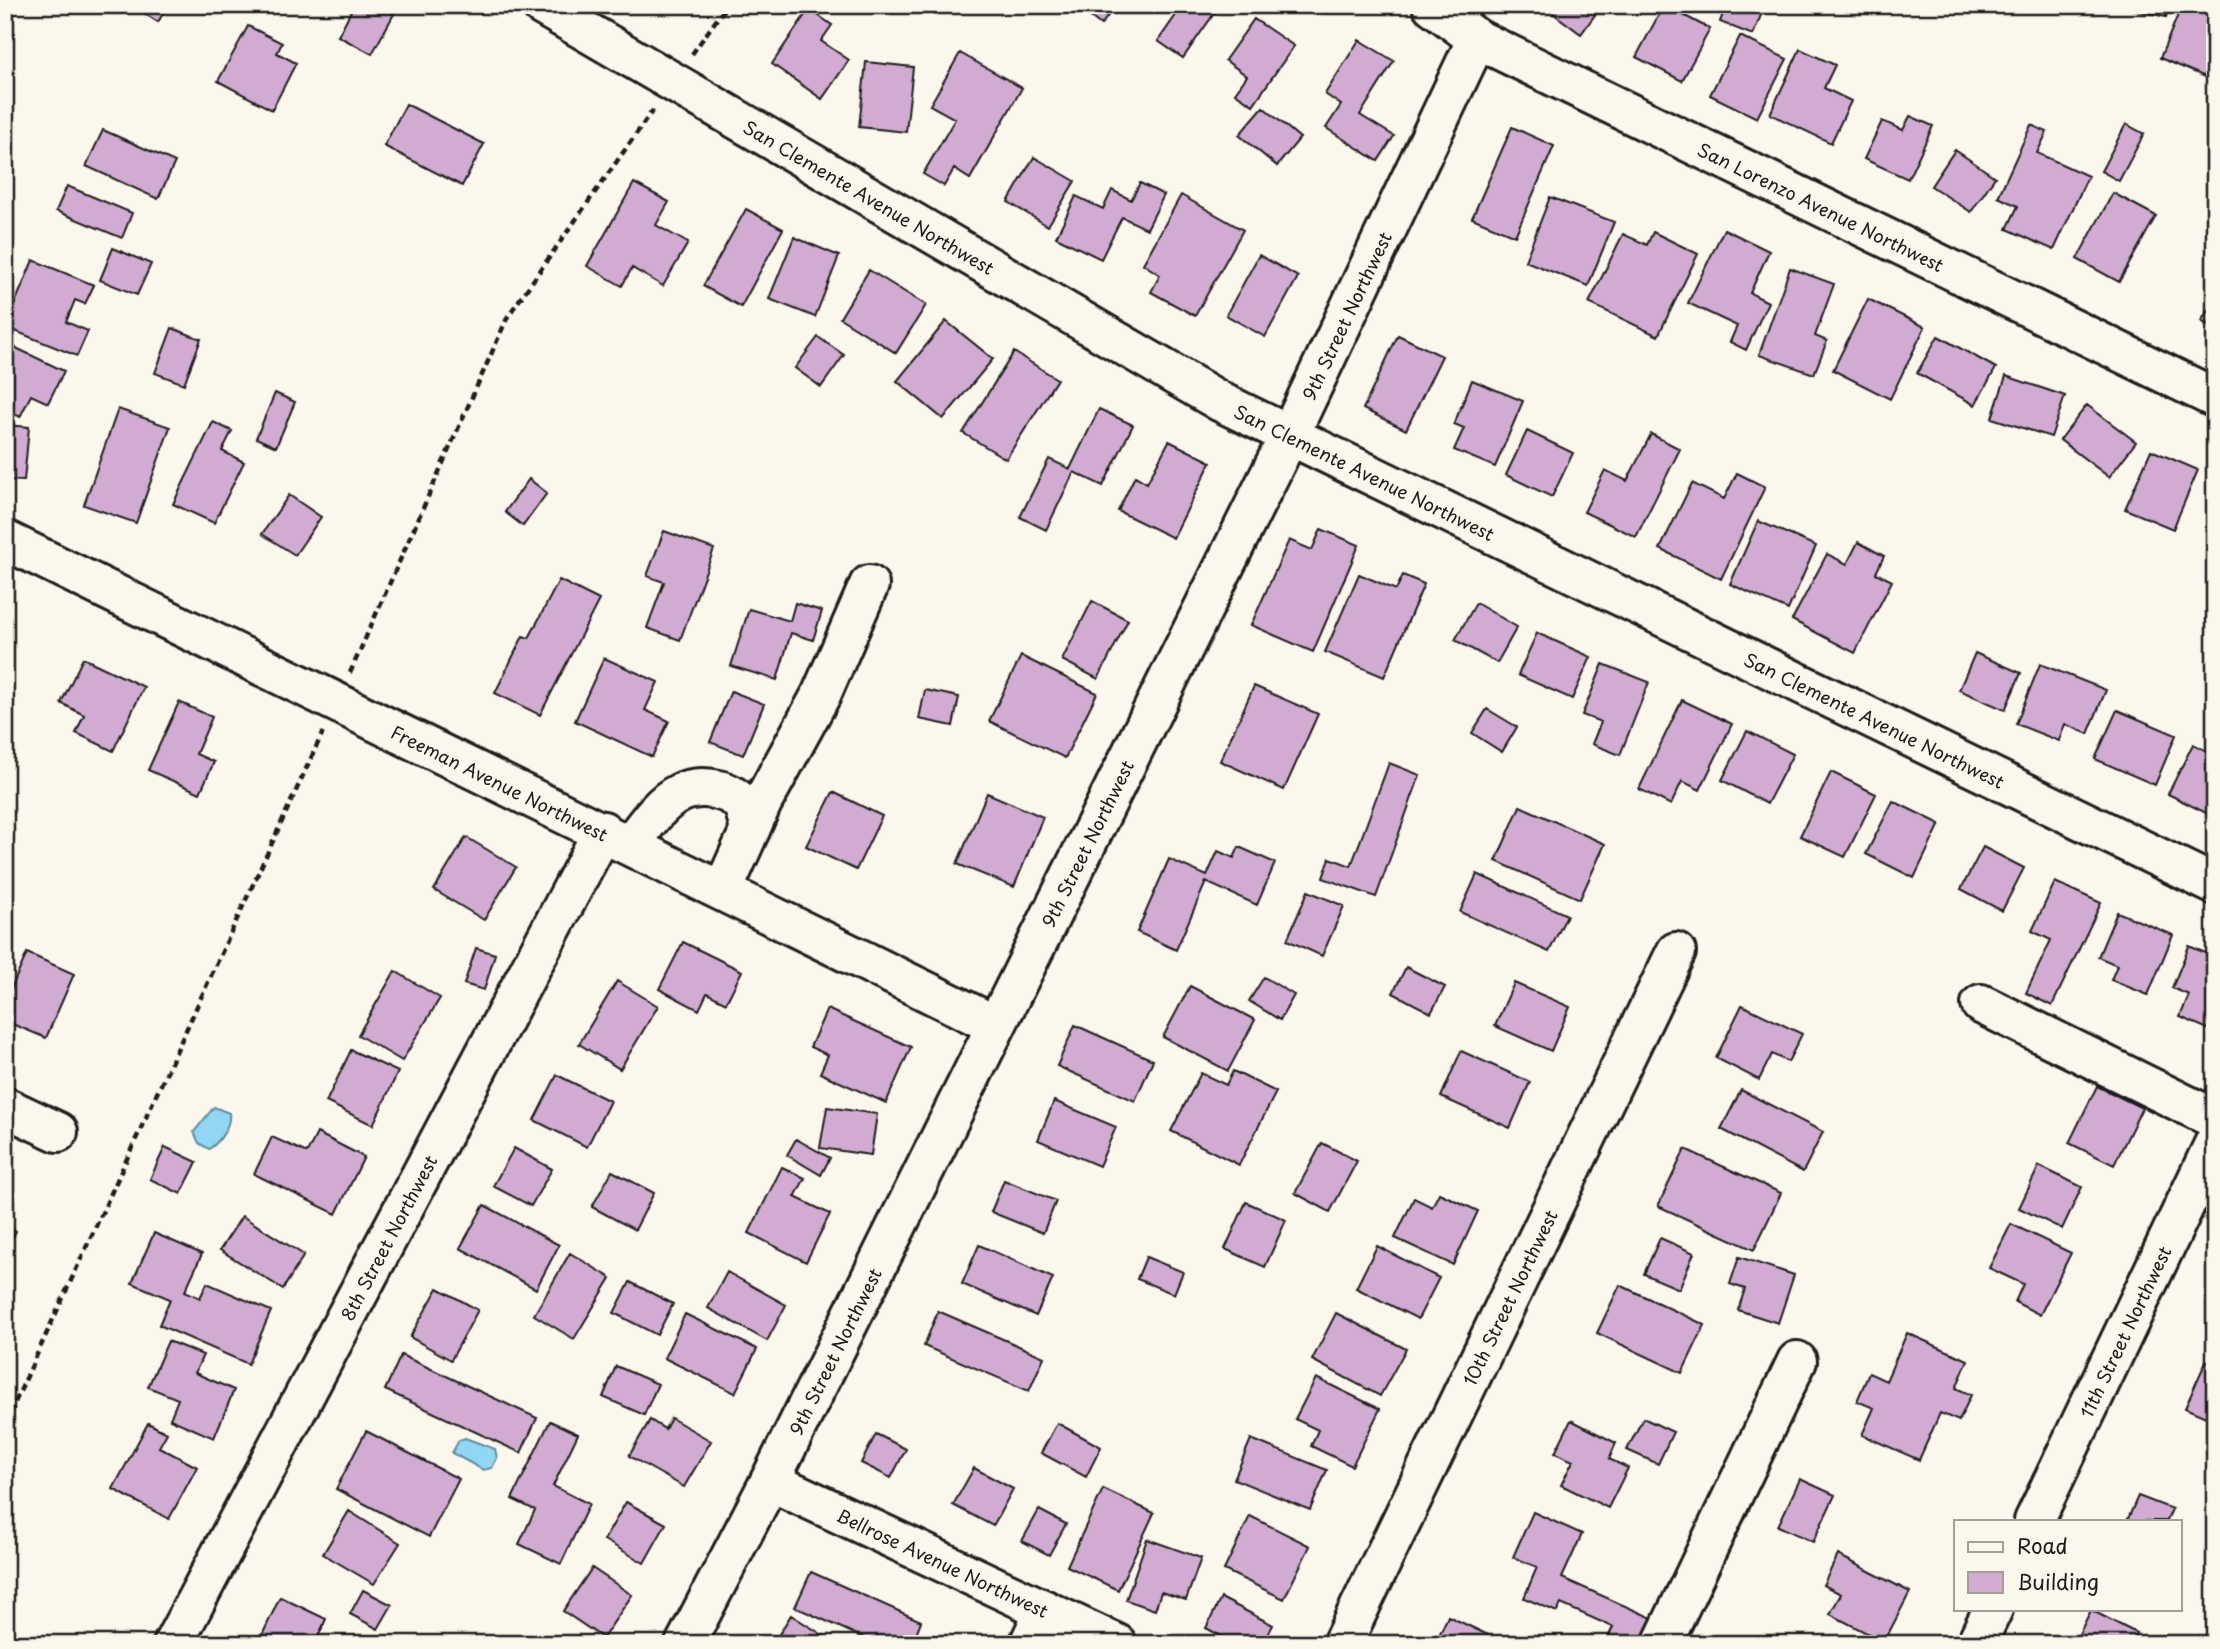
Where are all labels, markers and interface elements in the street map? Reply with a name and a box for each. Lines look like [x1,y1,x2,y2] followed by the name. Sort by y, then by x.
[739,113,1000,280] street label: San Clemente Avenue Northwest
[1693,135,1949,278] street label: San Lorenzo Avenue Northwest
[1295,227,1398,404] street label: 9th Street Northwest
[1230,397,1499,547] street label: San Clemente Avenue Northwest
[1740,645,2009,794] street label: San Clemente Avenue Northwest
[387,718,613,847] street label: Freeman Avenue Northwest
[1034,755,1140,931] street label: 9th Street Northwest
[333,1150,443,1325] street label: 8th Street Northwest
[1455,1205,1563,1390] street label: 10th Street Northwest
[2072,1241,2177,1422] street label: 11th Street Northwest
[782,1263,887,1439] street label: 9th Street Northwest
[833,1501,1053,1624] street label: Bellrose Avenue Northwest
[1954,1520,2182,1610] legend
[2017,1529,2068,1561] text: Road
[2017,1565,2099,1597] text: Building

